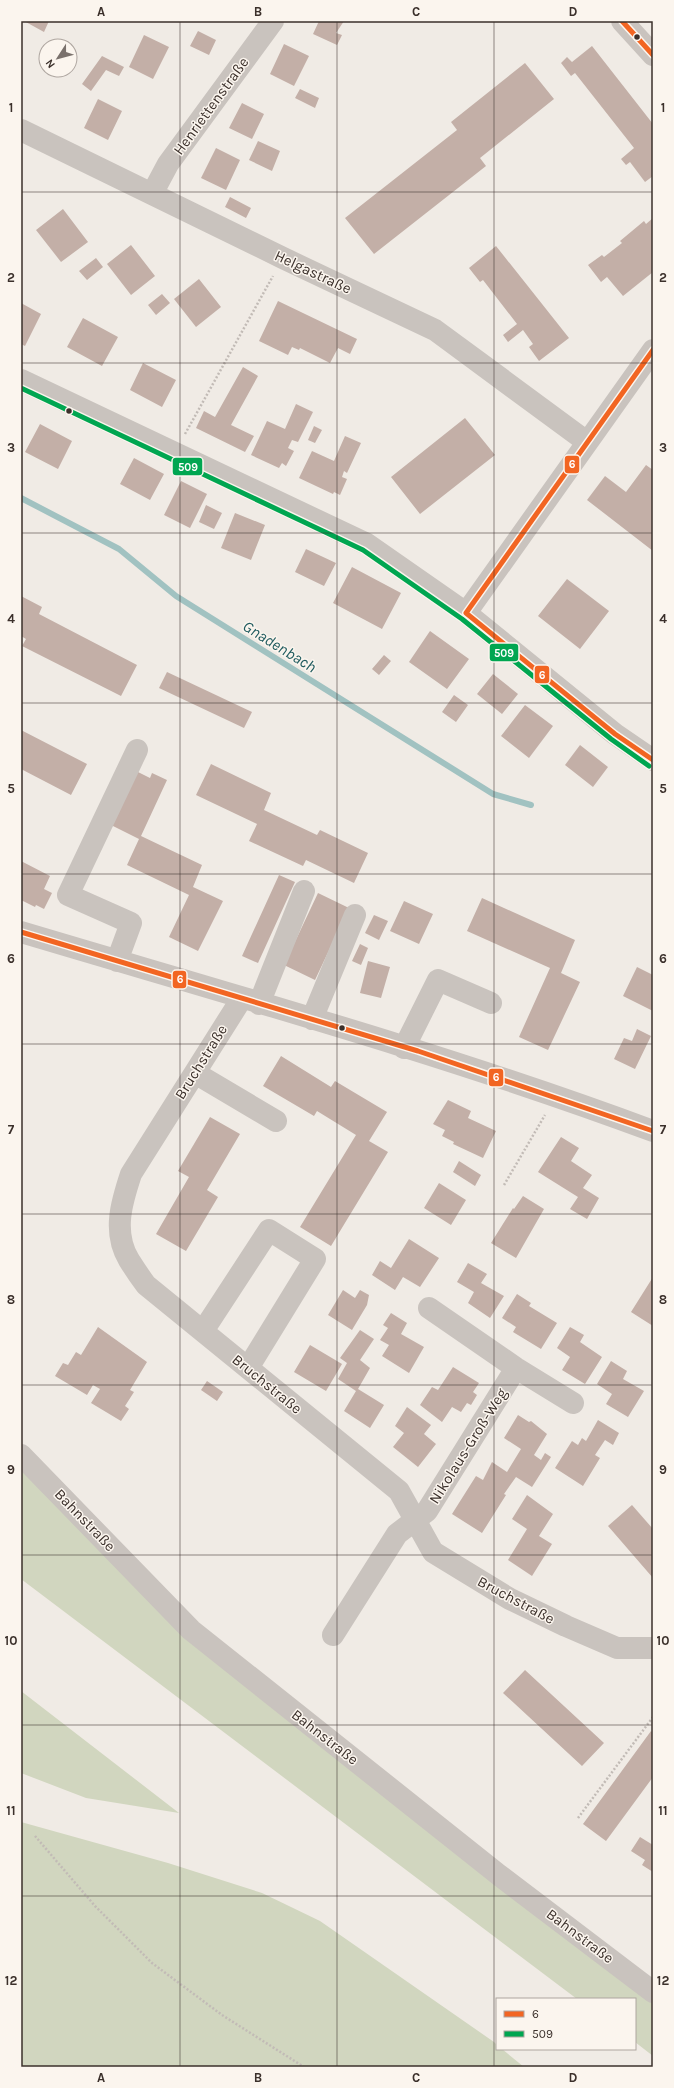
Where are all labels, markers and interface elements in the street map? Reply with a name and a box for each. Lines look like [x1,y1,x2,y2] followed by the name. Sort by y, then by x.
[97,4,105,19] text: A
[254,4,262,19] text: B
[412,4,420,19] text: C
[569,4,578,19] text: D
[632,32,642,42] unlabelled marker
[38,38,78,78] north arrow
[169,54,253,158] street label: Henriettenstraße
[43,57,58,71] text: N
[9,100,13,115] text: 1
[661,100,665,115] text: 1
[272,246,354,298] street label: Helgastraße
[7,270,15,285] text: 2
[659,270,667,285] text: 2
[64,406,74,416] unlabelled marker
[7,440,15,455] text: 3
[659,440,667,455] text: 3
[564,455,580,474] line badge: 6
[172,457,203,476] line badge: 509
[569,458,576,471] text: 6
[178,461,198,474] text: 509
[7,611,15,626] text: 4
[659,611,667,626] text: 4
[239,616,320,677] water label: Gnadenbach
[489,643,519,662] line badge: 509
[494,647,514,660] text: 509
[534,665,550,684] line badge: 6
[539,669,546,682] text: 6
[7,781,15,796] text: 5
[659,781,667,796] text: 5
[7,951,15,966] text: 6
[659,951,667,966] text: 6
[172,970,187,989] line badge: 6
[177,973,184,986] text: 6
[171,1021,231,1103] street label: Bruchstraße
[337,1023,347,1033] unlabelled marker
[488,1068,504,1087] line badge: 6
[493,1071,500,1084] text: 6
[8,1122,15,1137] text: 7
[660,1122,667,1137] text: 7
[7,1292,15,1307] text: 8
[659,1292,667,1307] text: 8
[228,1350,306,1418] street label: Bruchstraße
[425,1384,511,1507] street label: Nikolaus-Groß-Weg
[7,1462,15,1477] text: 9
[659,1462,667,1477] text: 9
[51,1485,119,1555] street label: Bahnstraße
[474,1572,558,1628] street label: Bruchstraße
[5,1633,17,1648] text: 10
[657,1633,669,1648] text: 10
[288,1705,362,1769] street label: Bahnstraße
[6,1803,16,1818] text: 11
[658,1803,668,1818] text: 11
[543,1905,617,1967] street label: Bahnstraße
[5,1973,17,1988] text: 12
[657,1973,669,1988] text: 12
[496,1998,636,2050] legend
[532,2007,539,2021] text: 6
[532,2027,553,2041] text: 509
[97,2070,105,2085] text: A
[254,2070,262,2085] text: B
[412,2070,420,2085] text: C
[569,2070,578,2085] text: D

